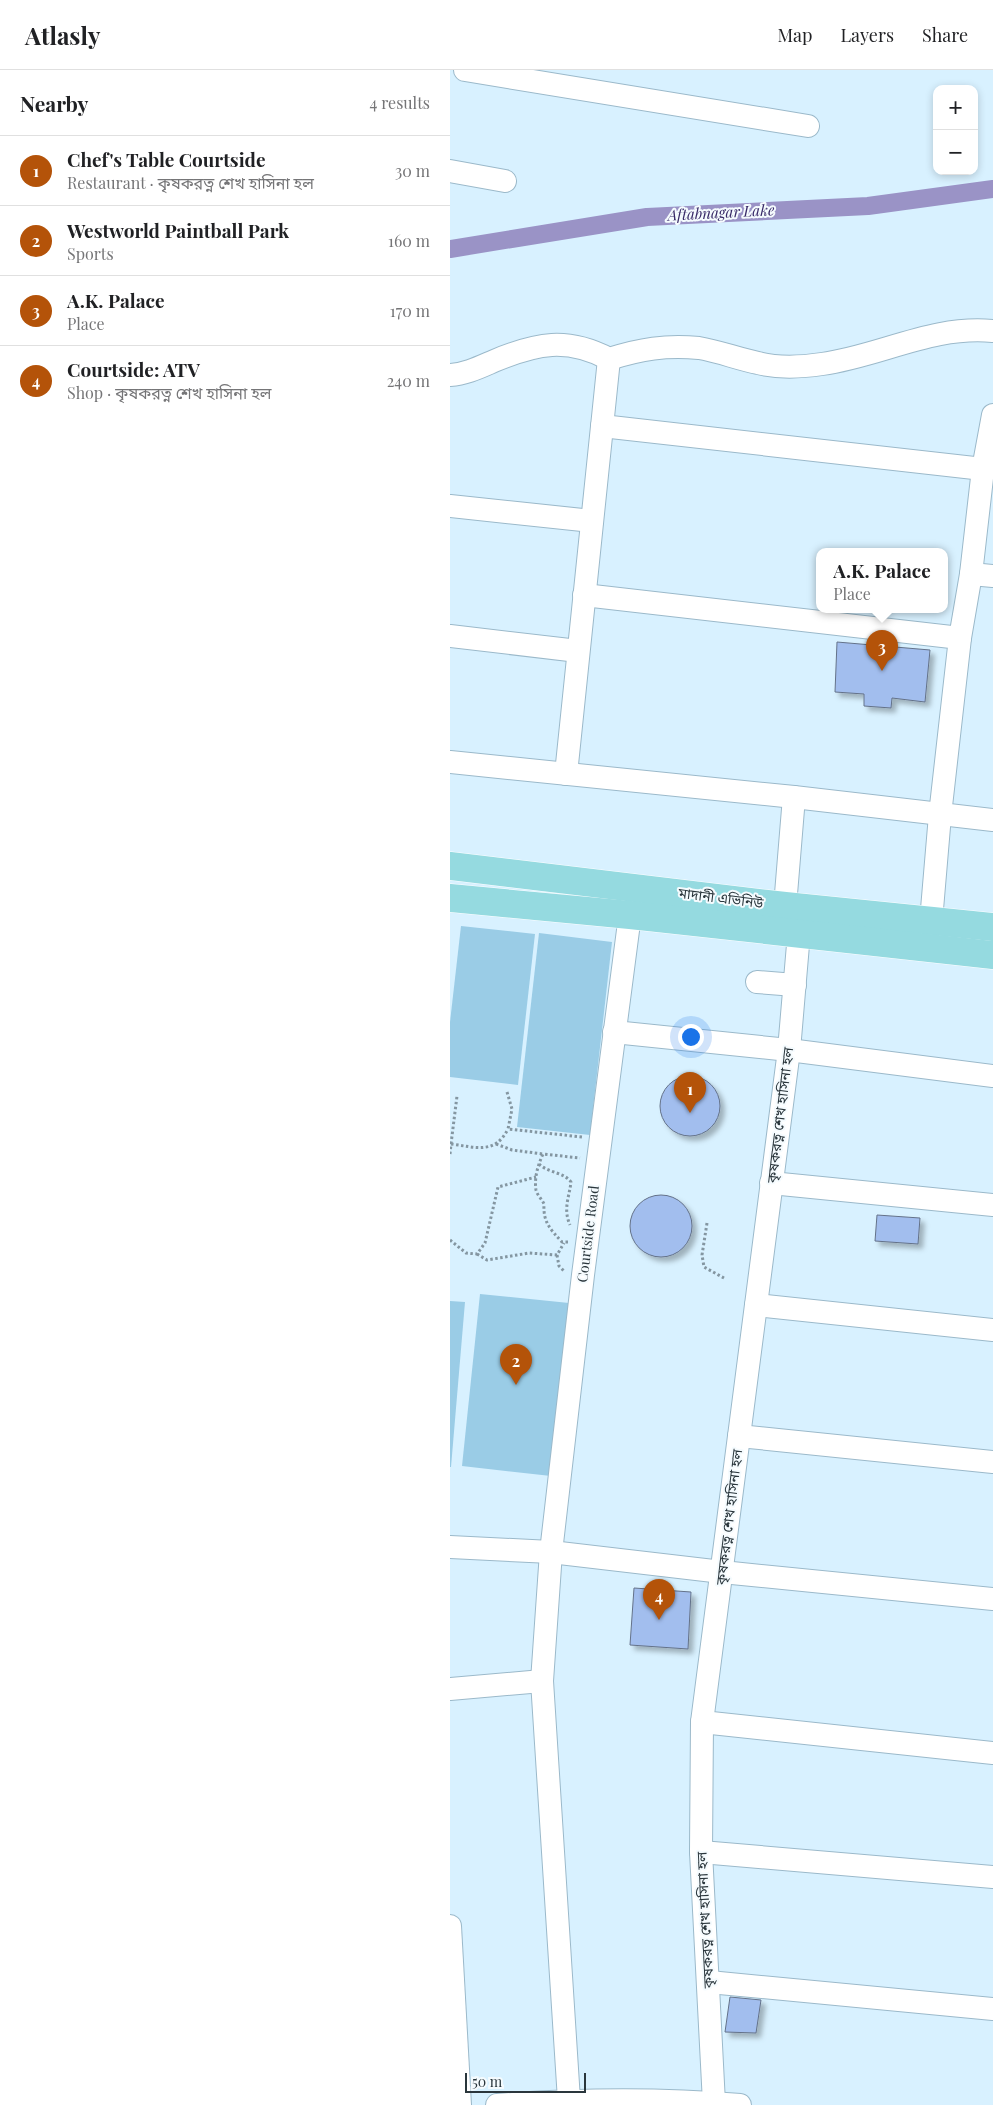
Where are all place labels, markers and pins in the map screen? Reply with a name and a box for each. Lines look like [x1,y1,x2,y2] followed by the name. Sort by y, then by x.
[866,630,898,671] pin: 3
[674,1072,706,1113] pin: 1
[500,1344,532,1385] pin: 2
[643,1579,675,1620] pin: 4

